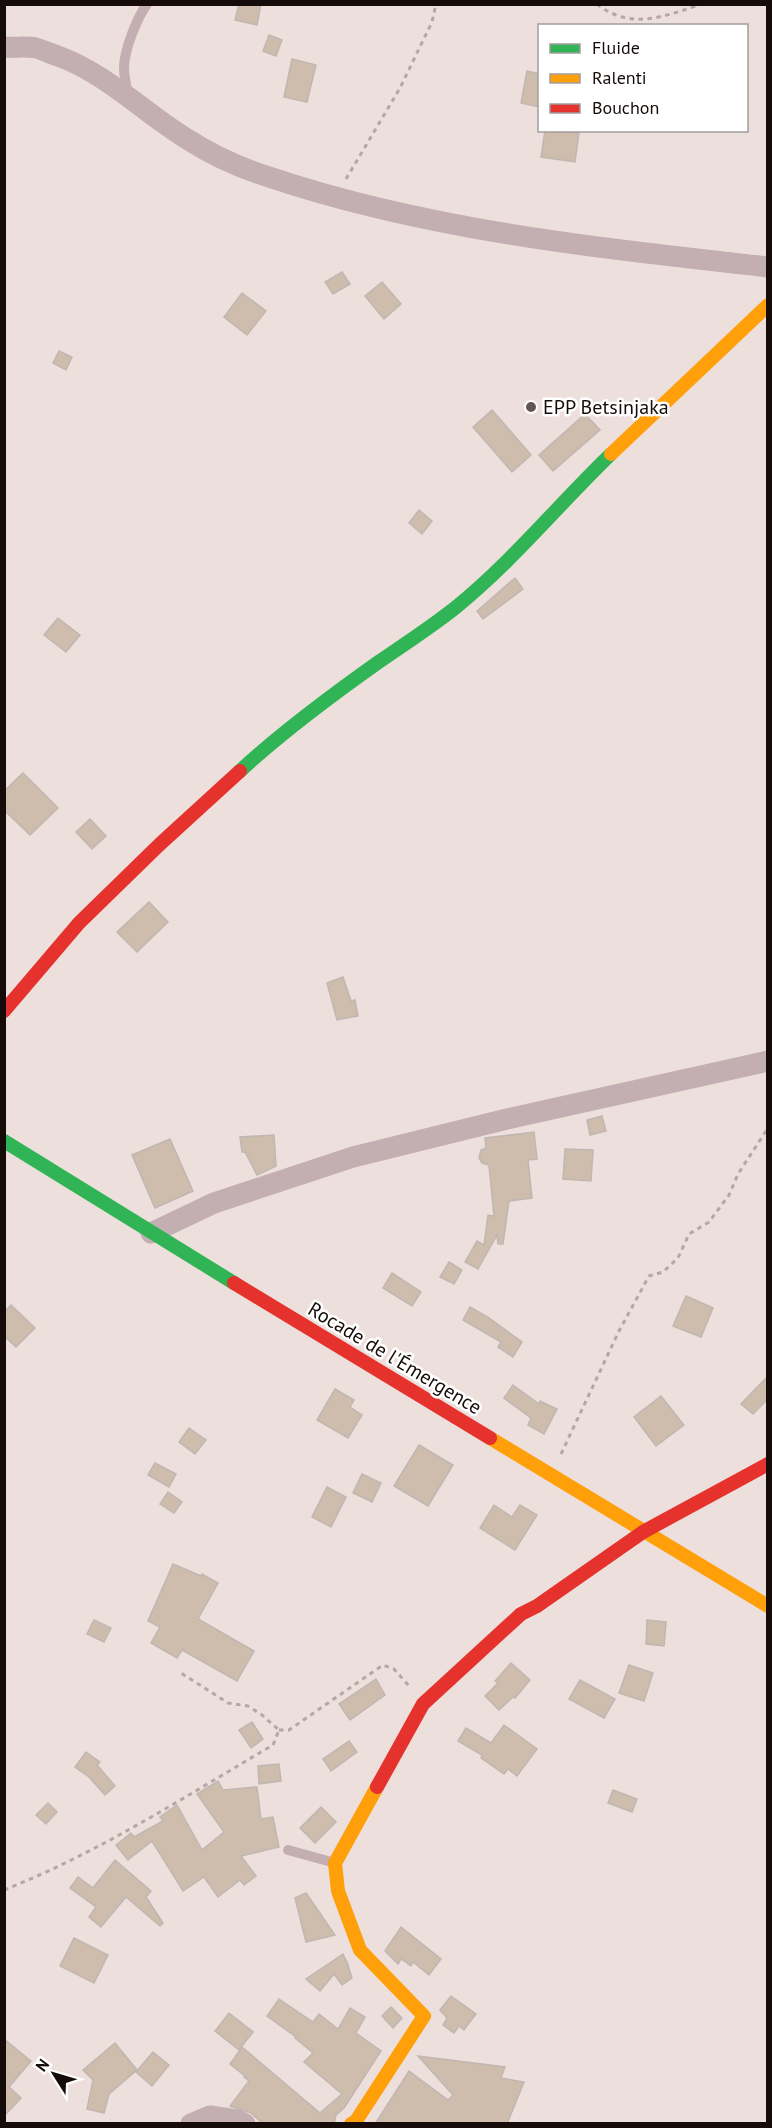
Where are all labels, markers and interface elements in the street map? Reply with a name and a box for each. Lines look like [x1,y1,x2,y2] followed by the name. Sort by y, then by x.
[538,24,748,132] legend
[592,36,640,59] text: Fluide
[592,66,647,89] text: Ralenti
[592,96,659,119] text: Bouchon
[543,394,669,420] place label: EPP Betsinjaka
[524,400,538,414] marker: EPP Betsinjaka
[304,1296,486,1420] street label: Rocade de l'Émergence
[24,2044,84,2104] north arrow
[31,2055,53,2075] text: N

